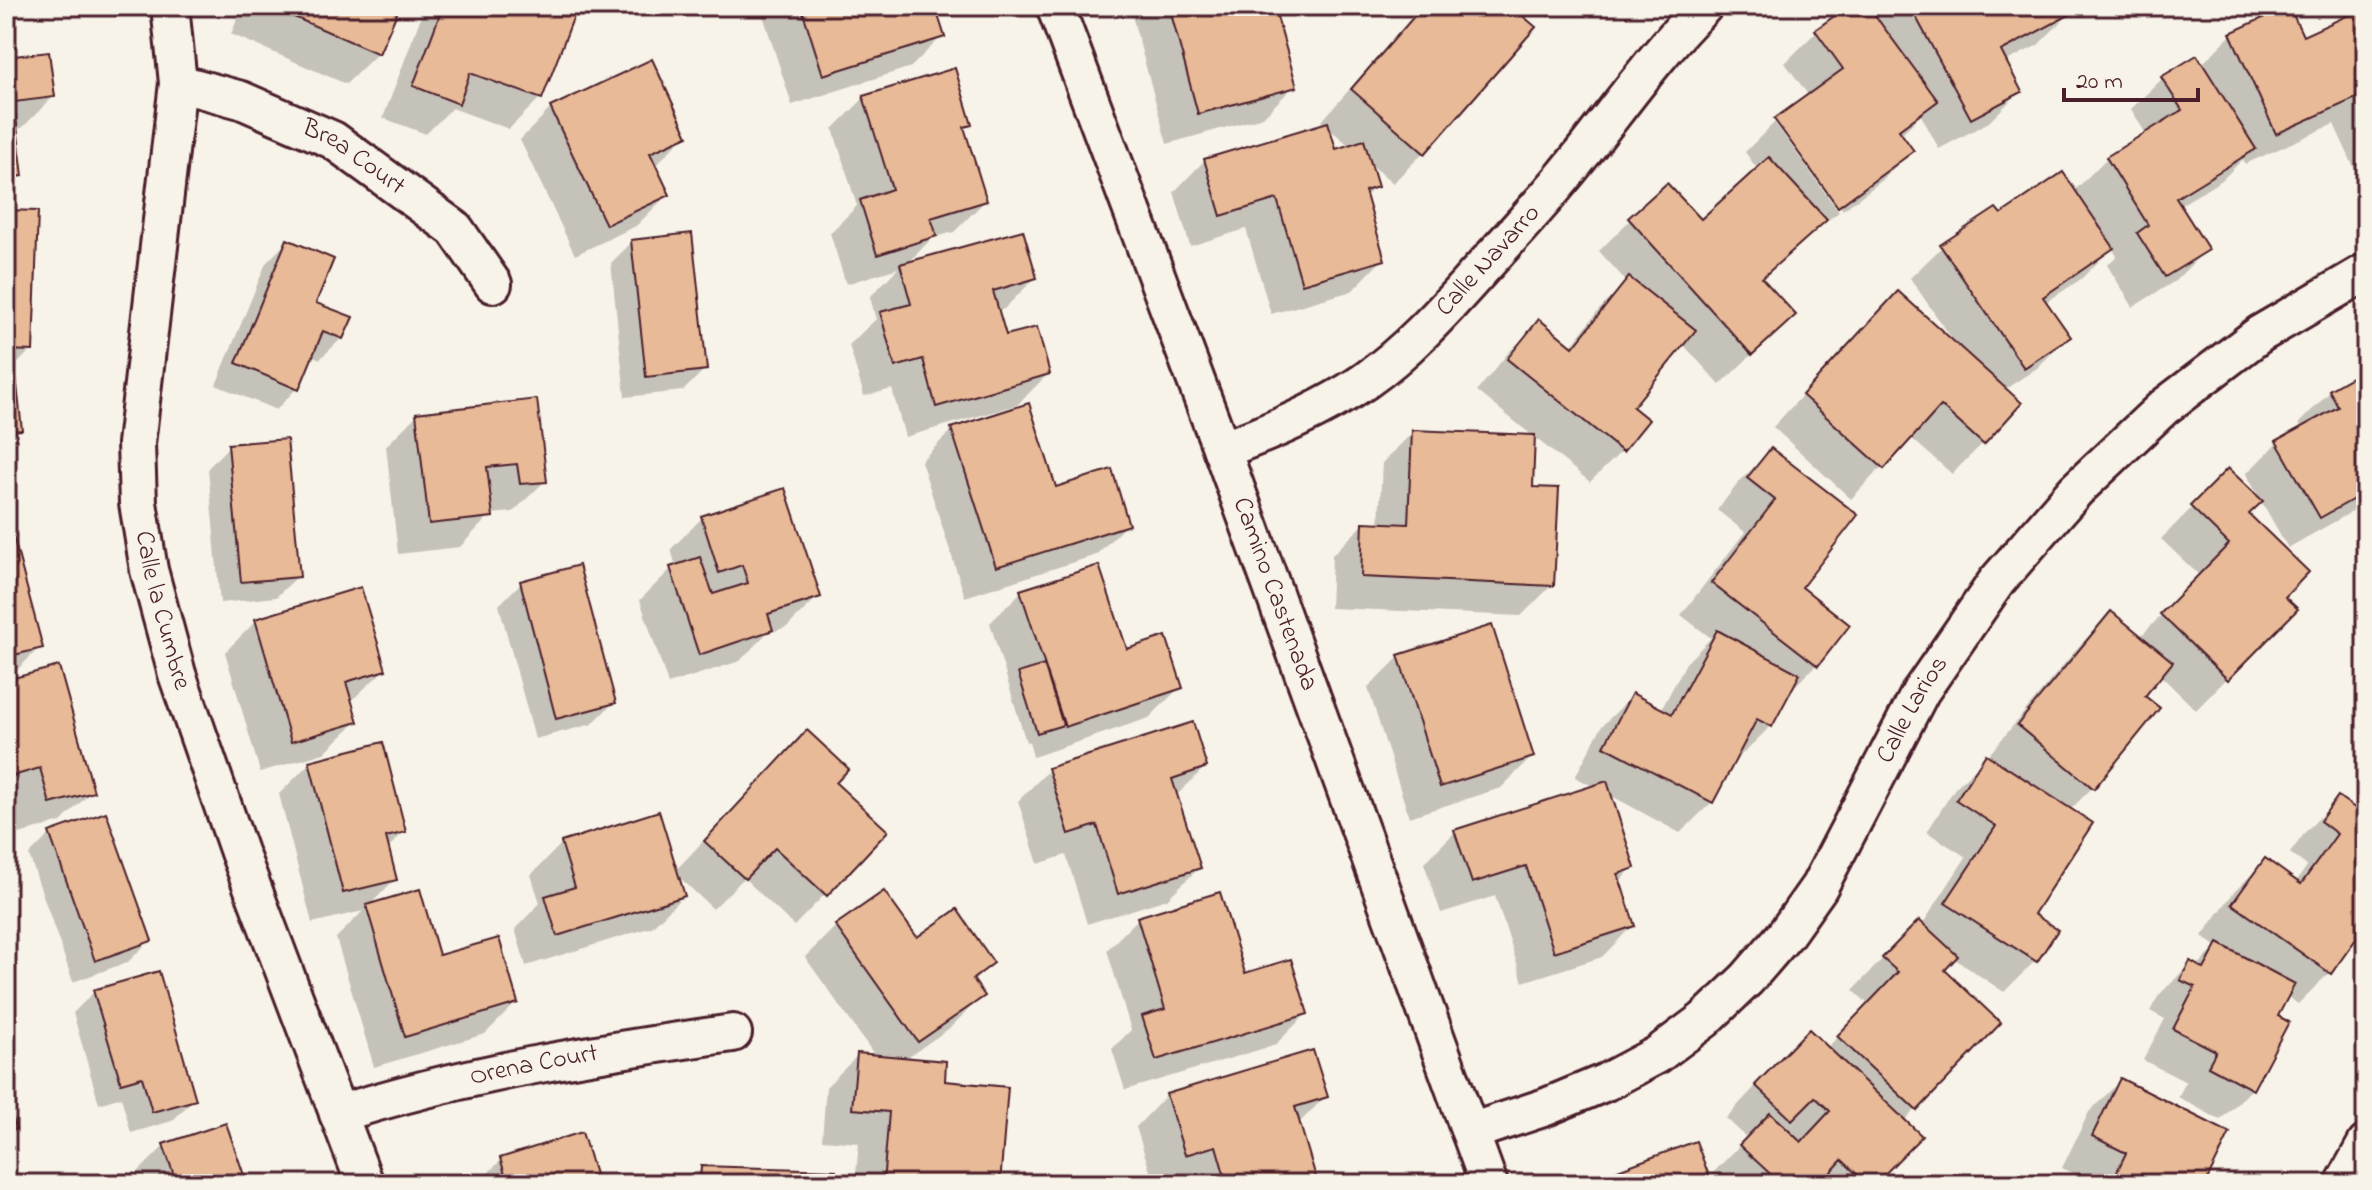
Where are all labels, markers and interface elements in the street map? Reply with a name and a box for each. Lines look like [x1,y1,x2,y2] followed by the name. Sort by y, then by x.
[2064,52,2198,102] scale bar
[2076,65,2123,100] text: 20 m
[295,109,413,206] street label: Brea Court
[1427,196,1550,326] street label: Calle Navarro
[1222,492,1327,697] street label: Camino Castenada
[124,528,200,696] street label: Calle la Cumbre
[1867,648,1959,771] street label: Calle Larios
[466,1035,601,1097] street label: Orena Court

